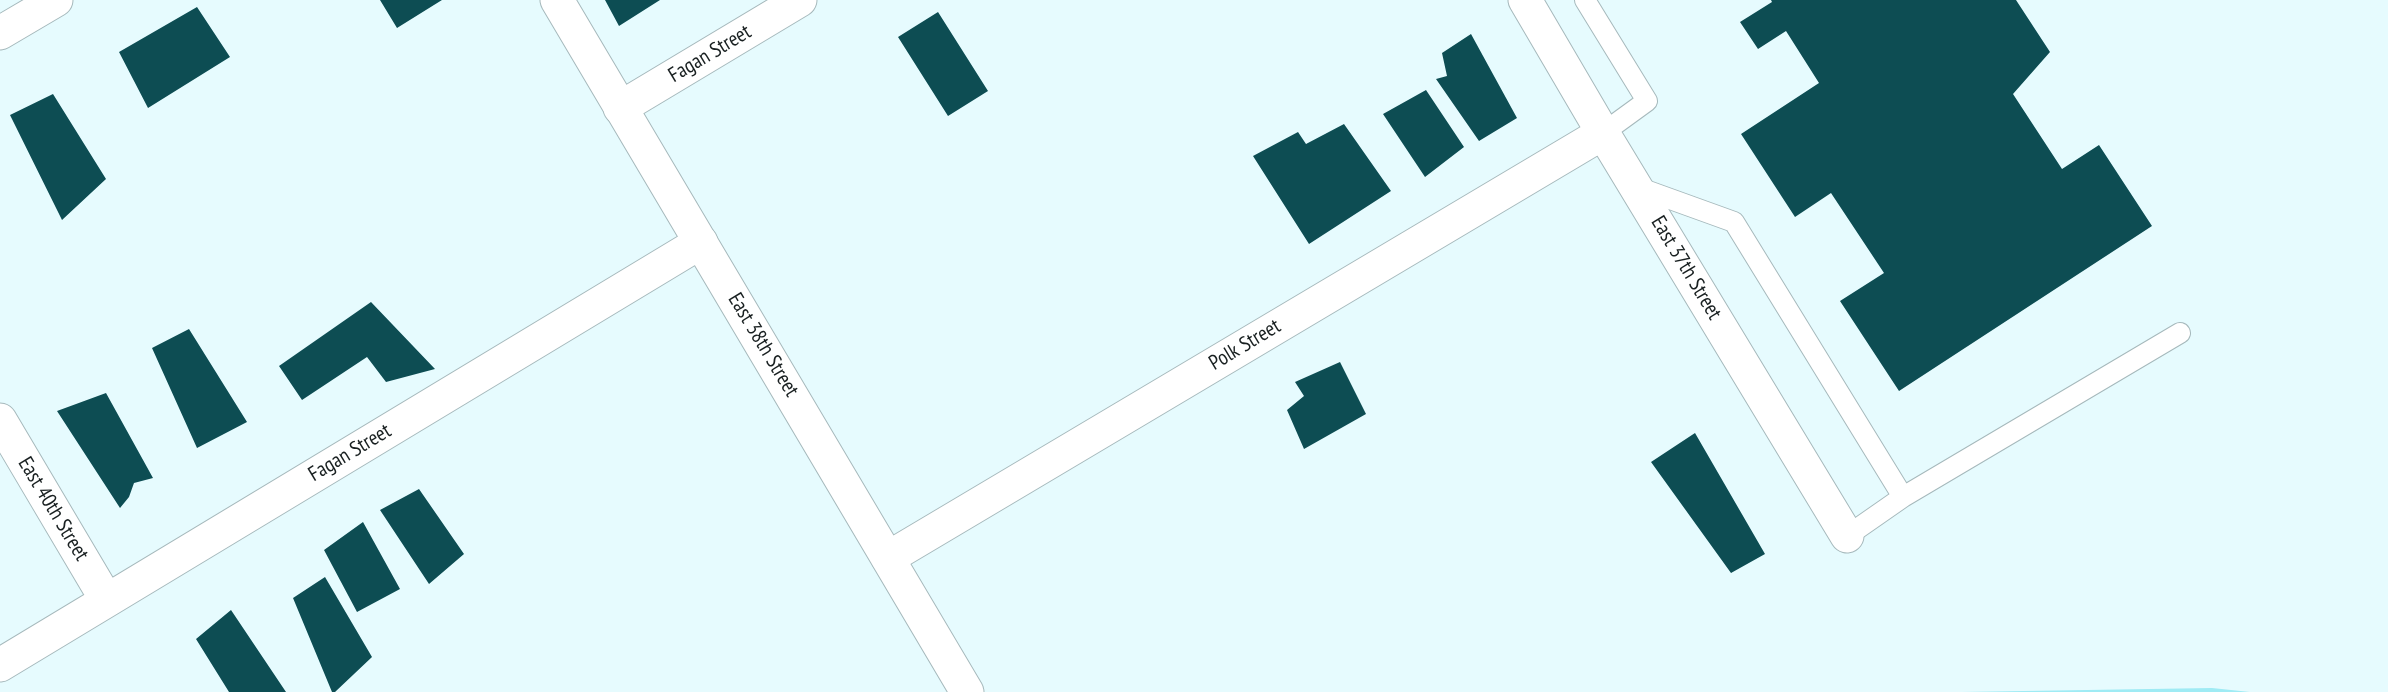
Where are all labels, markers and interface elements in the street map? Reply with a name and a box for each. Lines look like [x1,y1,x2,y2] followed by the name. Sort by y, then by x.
[664,20,756,88] street label: Fagan Street
[1645,212,1727,324] street label: East 37th Street
[722,289,804,401] street label: East 38th Street
[1205,314,1285,376] street label: Polk Street
[304,419,396,487] street label: Fagan Street
[12,453,94,565] street label: East 40th Street

